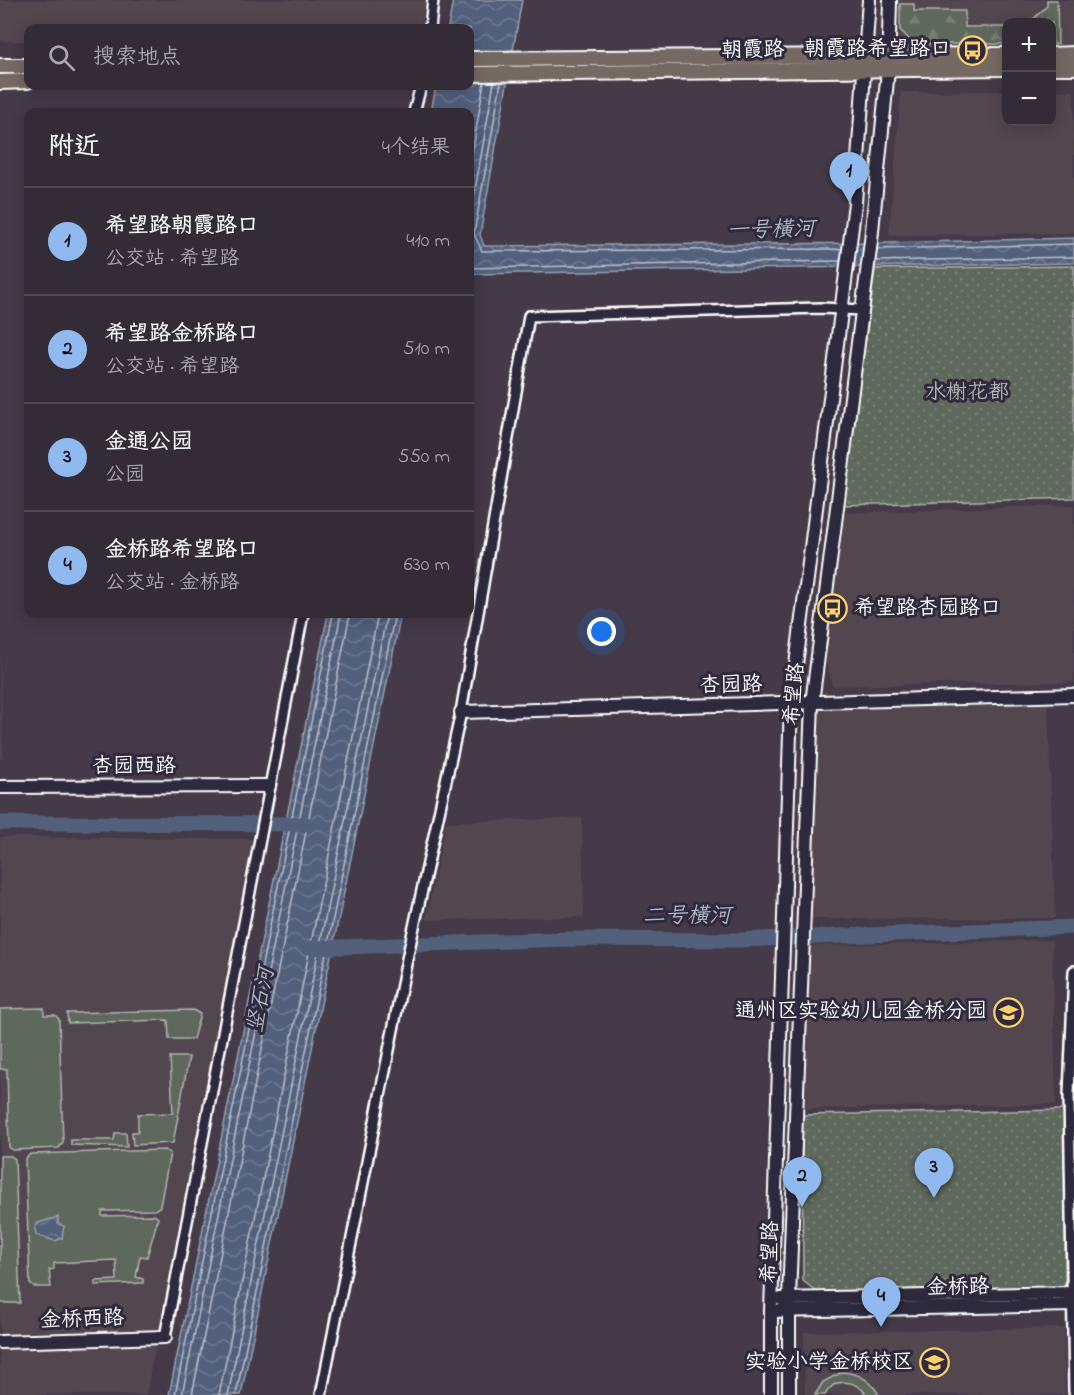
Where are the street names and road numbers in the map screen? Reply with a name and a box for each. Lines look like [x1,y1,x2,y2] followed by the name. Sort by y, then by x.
[721,35,785,67] street label: 朝霞路
[777,661,813,727] street label: 希望路
[699,670,763,702] street label: 杏园路
[92,752,176,782] street label: 杏园西路
[755,1220,787,1284] street label: 希望路
[926,1272,990,1304] street label: 金桥路
[40,1304,124,1336] street label: 金桥西路

